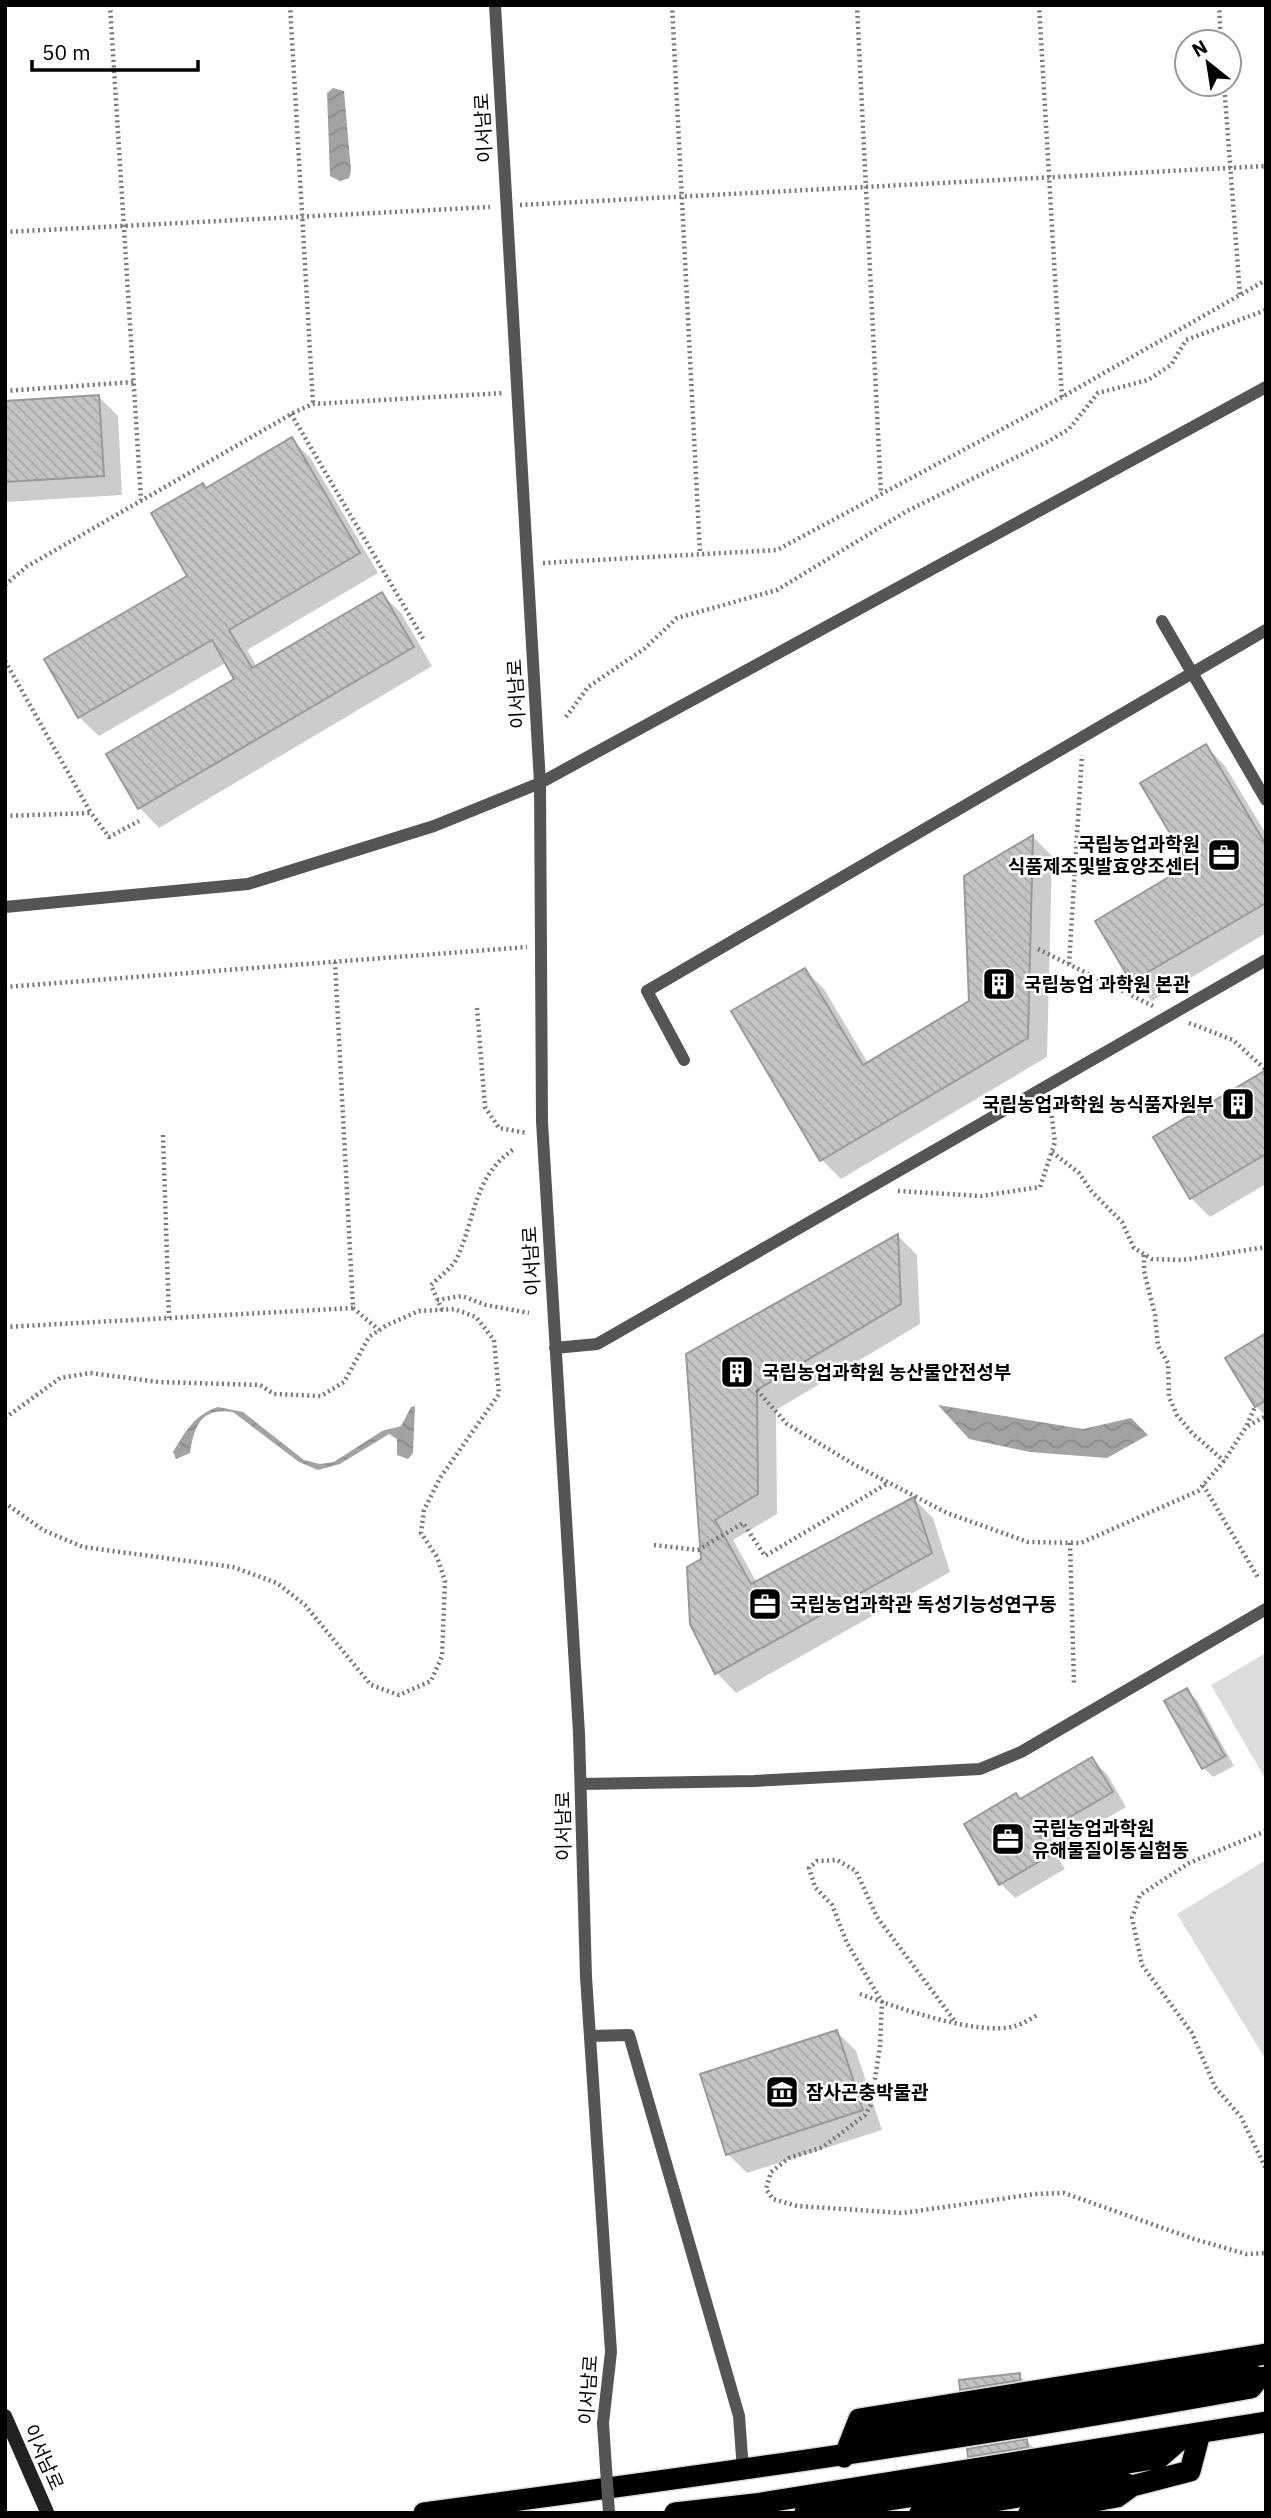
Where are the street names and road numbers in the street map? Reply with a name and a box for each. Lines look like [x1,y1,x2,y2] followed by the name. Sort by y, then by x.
[469,92,497,164] street label: 이서남로
[502,658,530,730] street label: 이서남로
[517,1225,545,1297] street label: 이서남로
[550,1791,576,1861] street label: 이서남로
[574,2354,602,2426] street label: 이서남로
[19,2420,69,2494] street label: 이서남로

